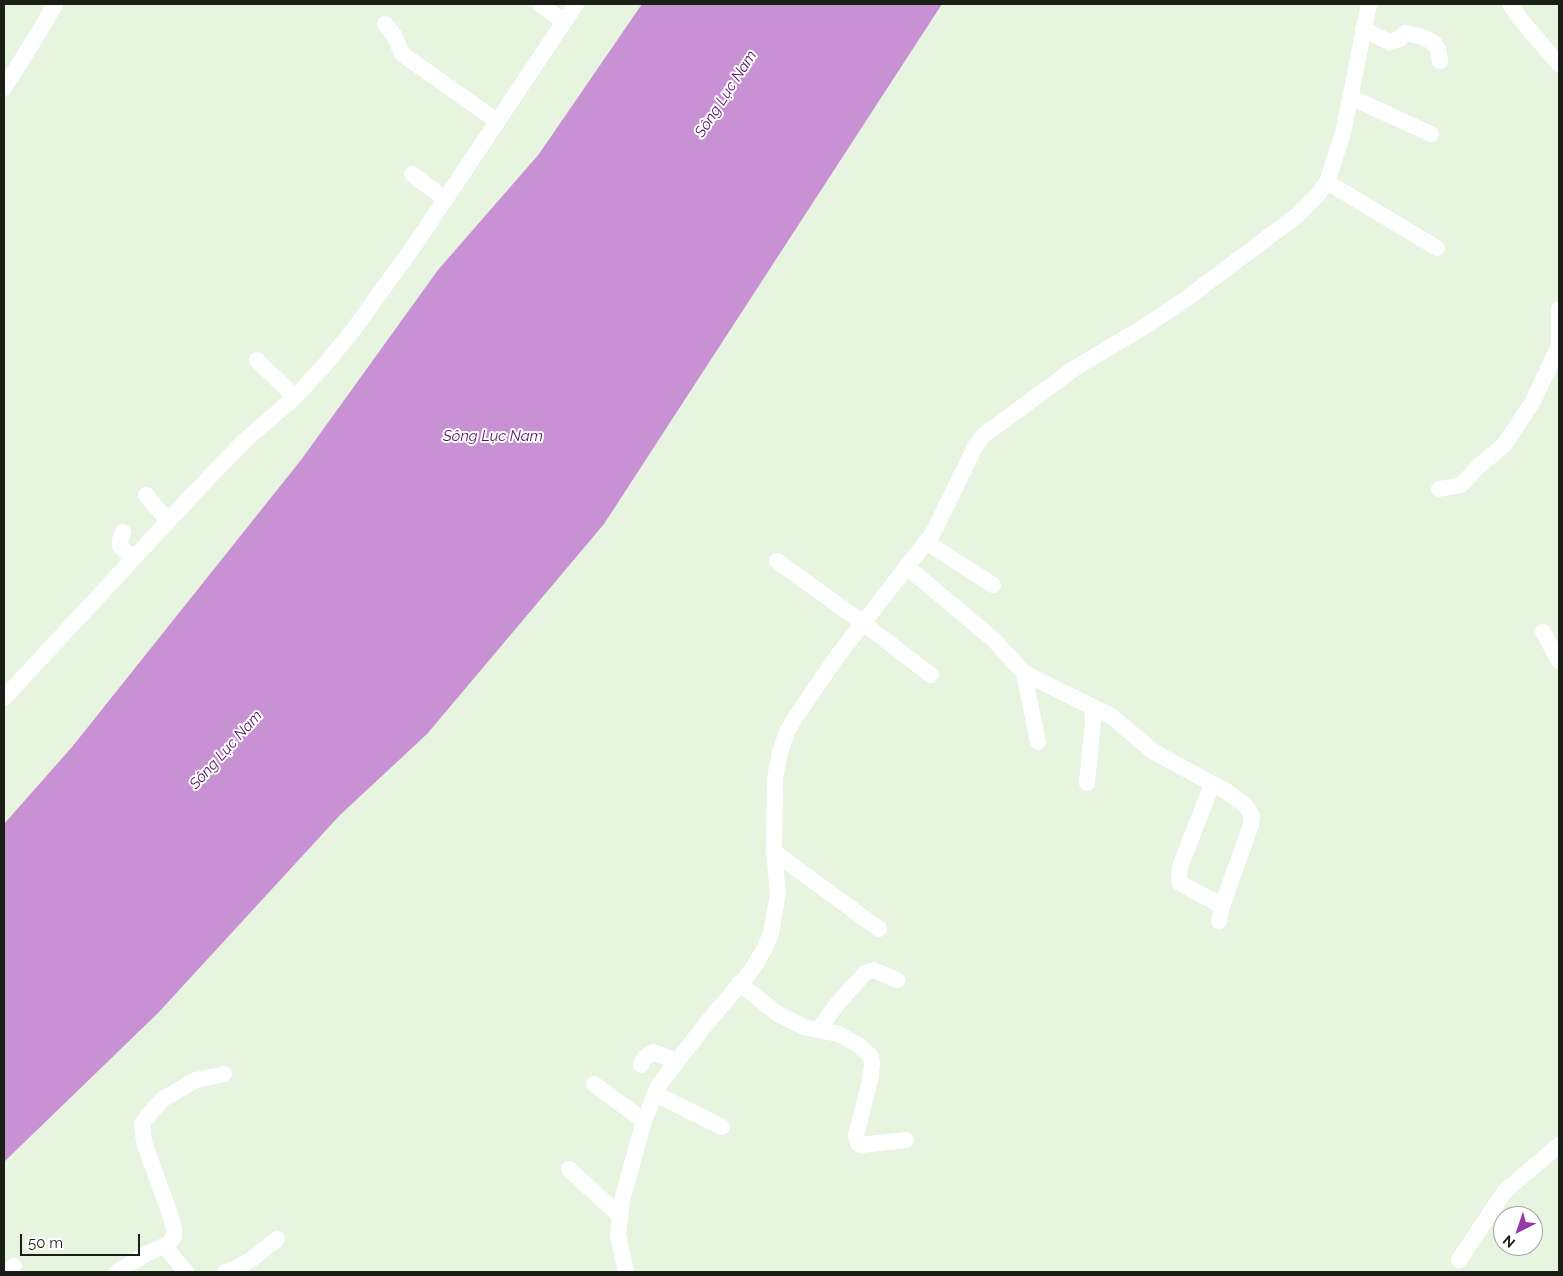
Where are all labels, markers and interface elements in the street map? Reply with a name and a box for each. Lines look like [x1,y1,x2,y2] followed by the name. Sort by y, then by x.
[691,47,761,141] water label: Sông Lục Nam
[443,427,543,445] water label: Sông Lục Nam
[186,707,266,793] water label: Sông Lục Nam
[1493,1206,1543,1256] north arrow
[22,1224,142,1256] scale bar
[1500,1232,1518,1251] text: N
[28,1234,63,1252] text: 50 m

